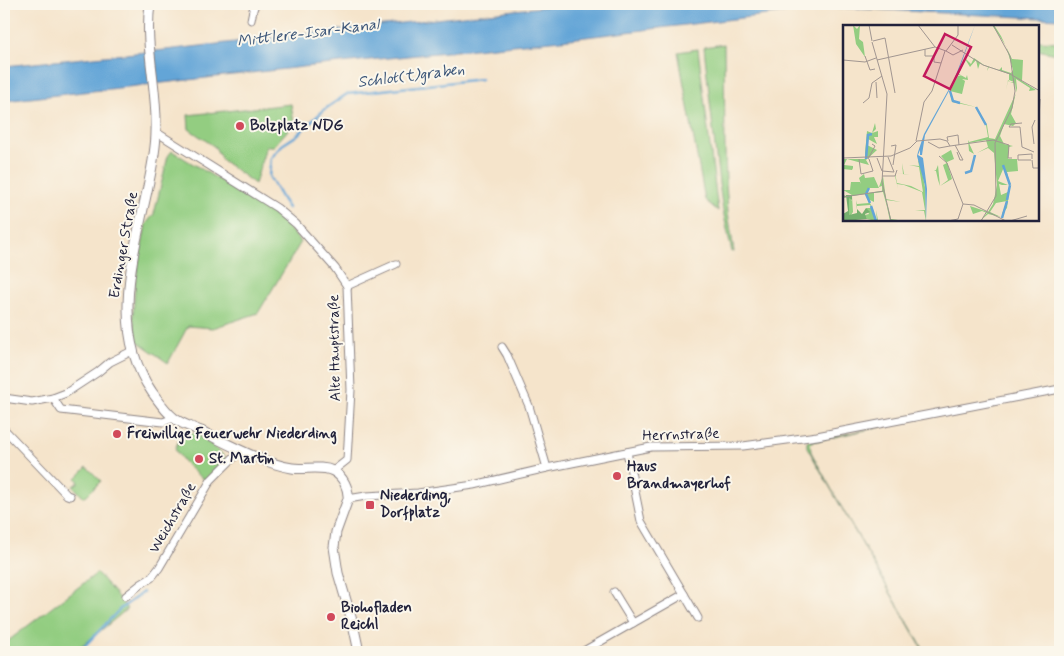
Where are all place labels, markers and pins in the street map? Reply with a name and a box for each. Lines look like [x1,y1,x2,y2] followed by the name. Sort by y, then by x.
[250,116,344,136] place label: Bolzplatz NDG
[234,120,246,132] marker: Bolzplatz NDG
[127,424,337,445] place label: Freiwillige Feuerwehr Niederding
[111,428,123,440] marker: Freiwillige Feuerwehr Niederding
[209,449,275,469] place label: St. Martin
[193,453,205,465] marker: St. Martin
[627,457,731,494] place label: Haus Brandmayerhof
[611,470,623,482] marker: Haus Brandmayerhof
[380,486,451,523] place label: Niederding, Dorfplatz
[364,499,376,511] marker: Niederding, Dorfplatz
[341,598,412,635] place label: Biohofladen Reichl
[325,611,337,623] marker: Biohofladen Reichl

